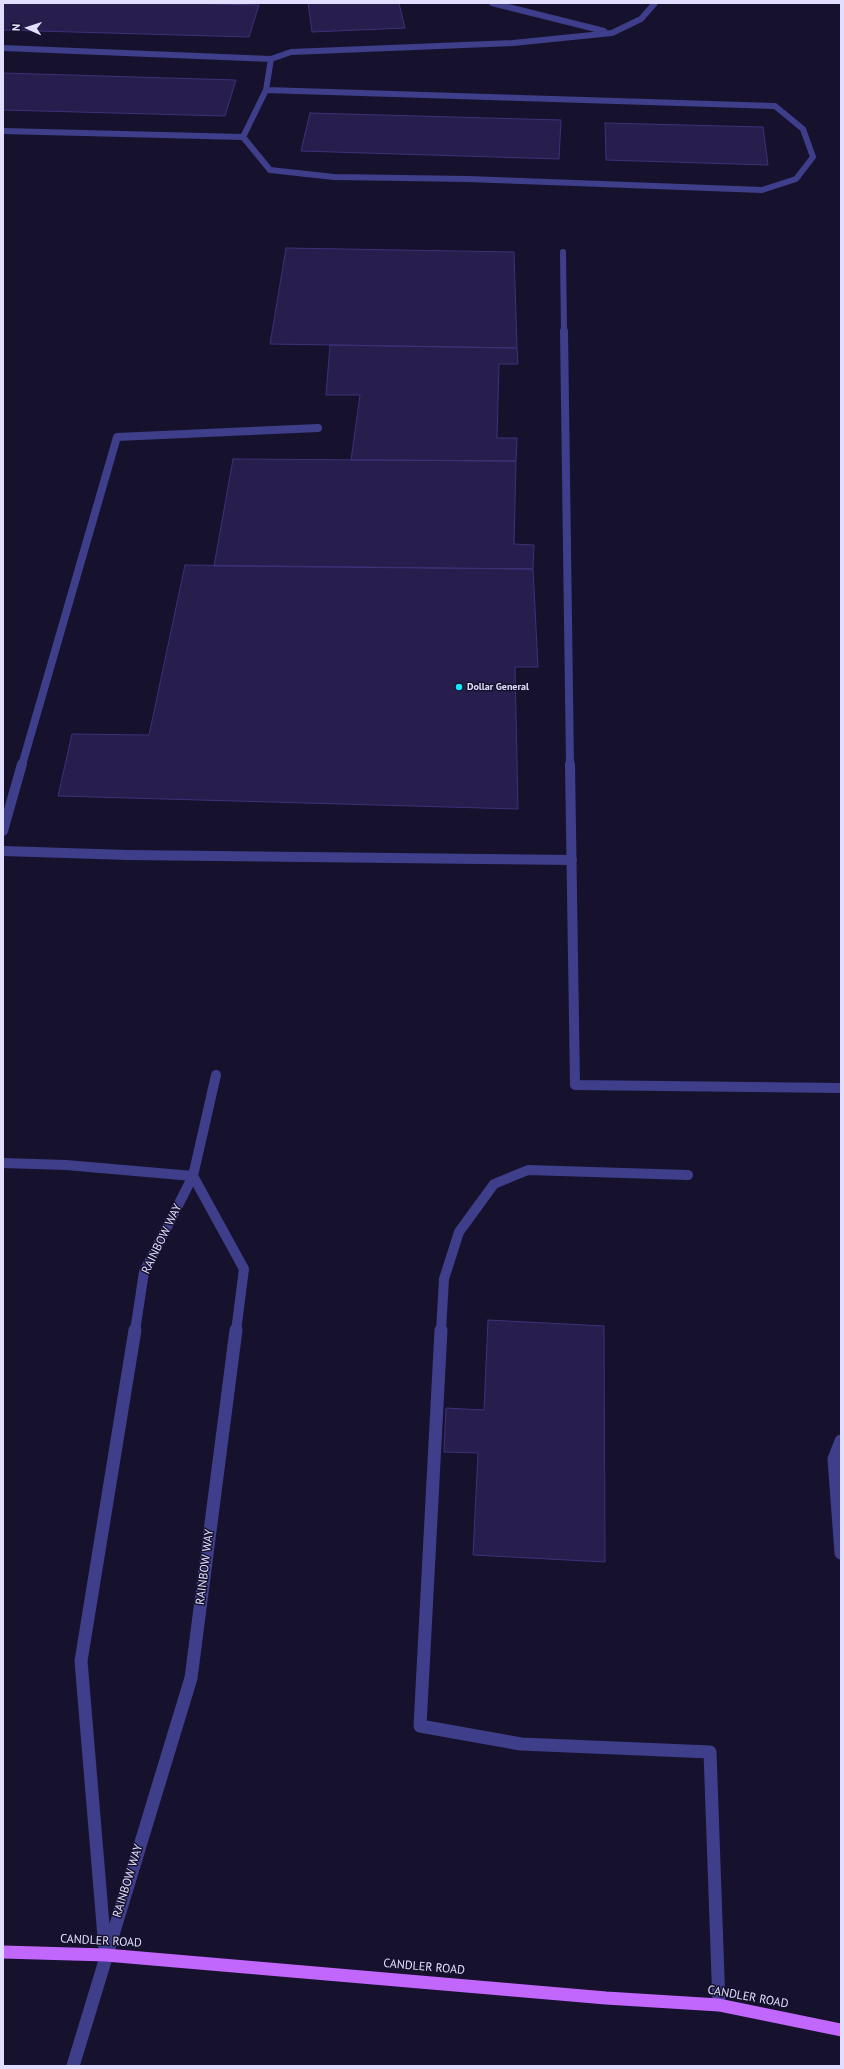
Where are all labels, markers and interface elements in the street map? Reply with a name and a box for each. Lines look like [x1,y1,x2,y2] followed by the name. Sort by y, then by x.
[8,8,48,48] north arrow
[9,23,23,31] text: N
[467,681,529,693] place label: Dollar General
[454,682,464,692] marker: Dollar General
[139,1202,185,1276] street label: RAINBOW WAY
[193,1528,217,1606] street label: RAINBOW WAY
[110,1843,146,1919] street label: RAINBOW WAY
[60,1932,142,1950] street label: CANDLER ROAD
[383,1956,465,1978] street label: CANDLER ROAD
[706,1983,790,2011] street label: CANDLER ROAD

